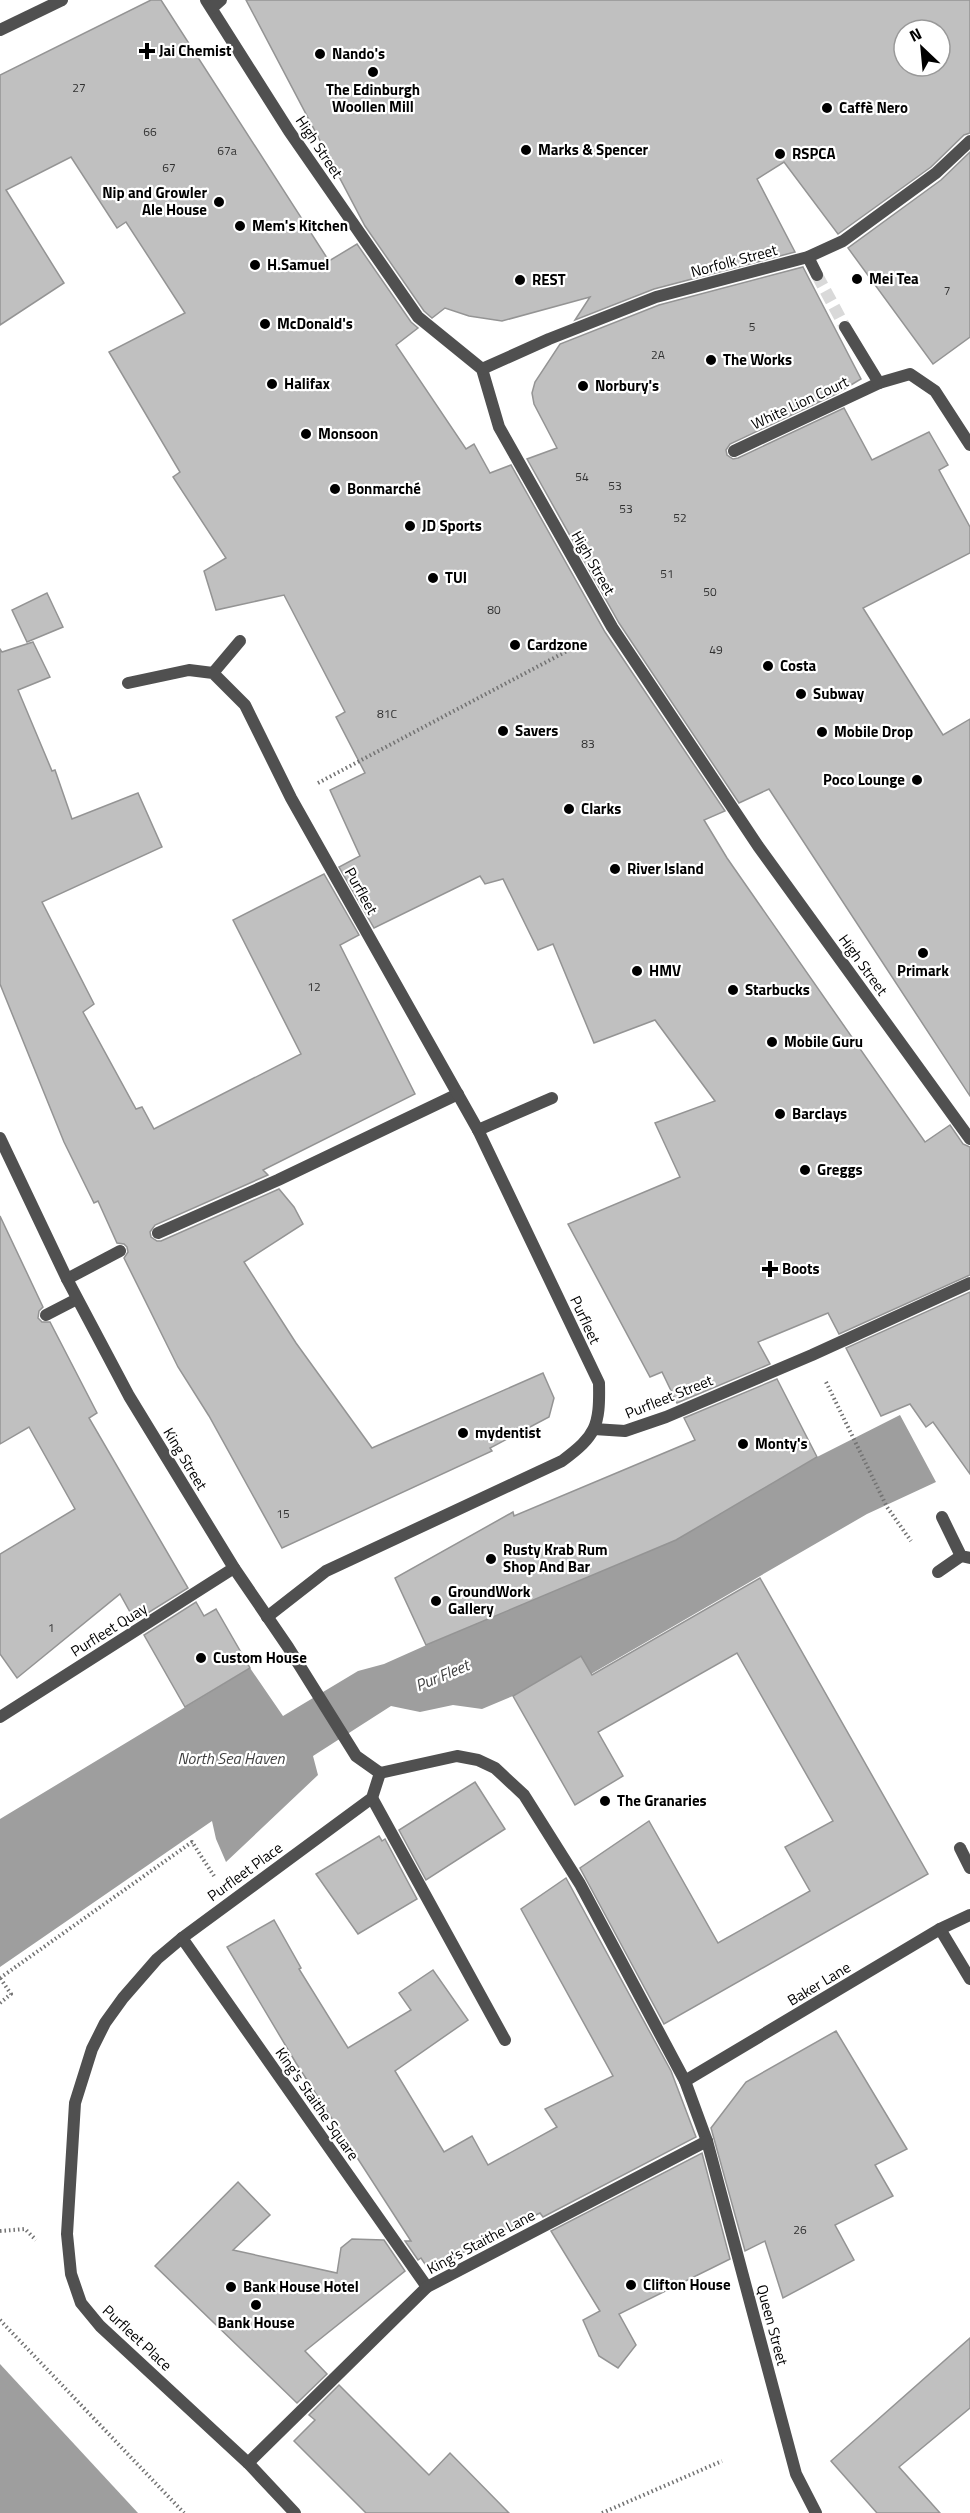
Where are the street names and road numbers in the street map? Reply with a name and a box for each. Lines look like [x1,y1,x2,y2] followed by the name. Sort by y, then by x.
[290,111,349,183] street label: High Street
[688,238,780,283] street label: Norfolk Street
[747,370,853,435] street label: White Lion Court
[566,526,622,600] street label: High Street
[339,863,384,919] street label: Purfleet
[833,929,894,1001] street label: High Street
[564,1292,607,1348] street label: Purfleet
[621,1368,717,1425] street label: Purfleet Street
[158,1423,214,1495] street label: King Street
[66,1597,152,1662] street label: Purfleet Quay
[202,1836,287,1907] street label: Purfleet Place
[783,1956,855,2011] street label: Baker Lane
[270,2043,365,2165] street label: King's Staithe Square
[423,2203,539,2280] street label: King's Staithe Lane
[751,2282,795,2369] street label: Queen Street
[97,2299,177,2376] street label: Purfleet Place

